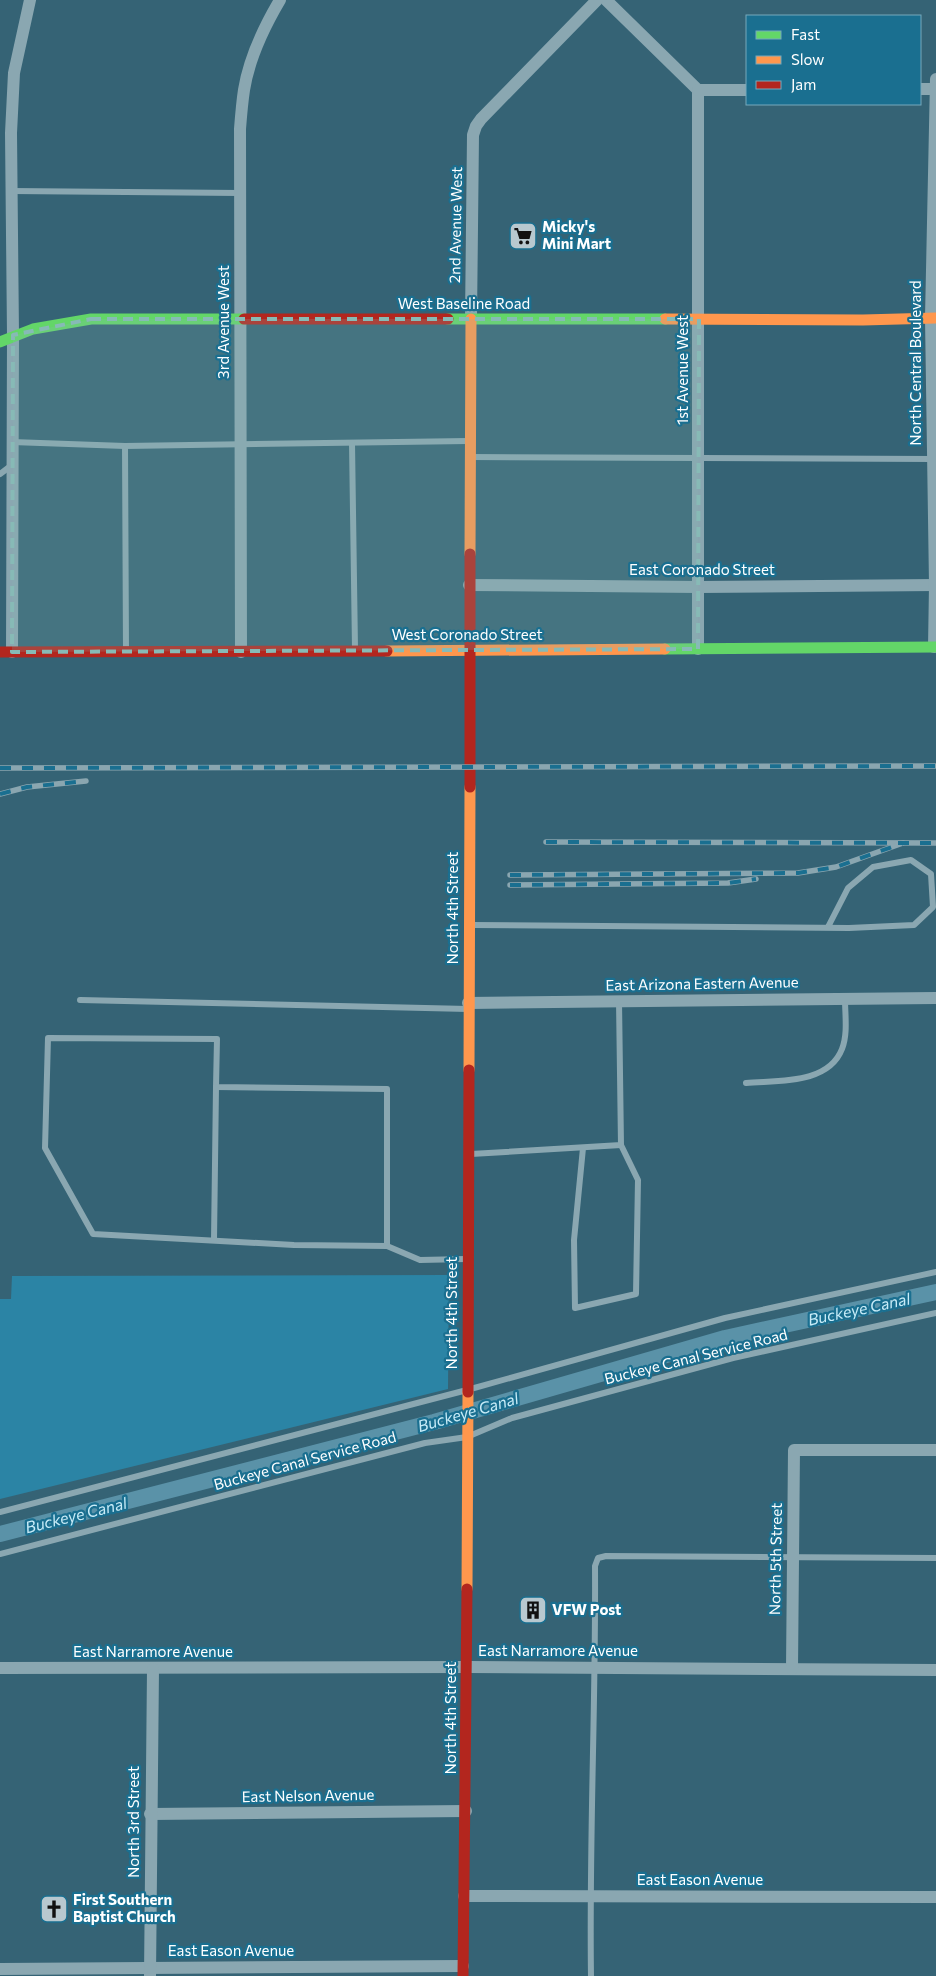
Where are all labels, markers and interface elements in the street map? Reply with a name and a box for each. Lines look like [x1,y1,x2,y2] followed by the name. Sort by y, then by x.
[746,15,921,105] legend
[791,25,820,43] text: Fast
[791,50,824,68] text: Slow
[791,75,816,93] text: Jam
[445,167,465,283] street label: 2nd Avenue West
[542,217,611,252] place label: Micky's Mini Mart
[508,221,538,251] supermarket icon: Micky's Mini Mart
[214,265,232,379] street label: 3rd Avenue West
[906,280,924,446] street label: North Central Boulevard
[398,294,530,312] street label: West Baseline Road
[673,315,691,425] street label: 1st Avenue West
[629,560,775,578] street label: East Coronado Street
[391,625,543,643] street label: West Coronado Street
[443,852,461,964] street label: North 4th Street
[605,972,799,994] street label: East Arizona Eastern Avenue
[442,1257,460,1369] street label: North 4th Street
[806,1288,913,1329] water label: Buckeye Canal
[602,1325,789,1388] street label: Buckeye Canal Service Road
[415,1388,521,1435] water label: Buckeye Canal
[212,1427,398,1493] street label: Buckeye Canal Service Road
[23,1492,130,1536] water label: Buckeye Canal
[765,1503,785,1615] street label: North 5th Street
[518,1595,548,1625] building icon: VFW Post
[552,1600,621,1618] place label: VFW Post
[478,1641,638,1659] street label: East Narramore Avenue
[73,1642,233,1660] street label: East Narramore Avenue
[441,1662,459,1774] street label: North 4th Street
[124,1766,142,1878] street label: North 3rd Street
[241,1785,375,1805] street label: East Nelson Avenue
[637,1870,763,1888] street label: East Eason Avenue
[73,1890,176,1925] place label: First Southern Baptist Church
[39,1894,69,1924] church icon: First Southern Baptist Church
[168,1941,294,1959] street label: East Eason Avenue

